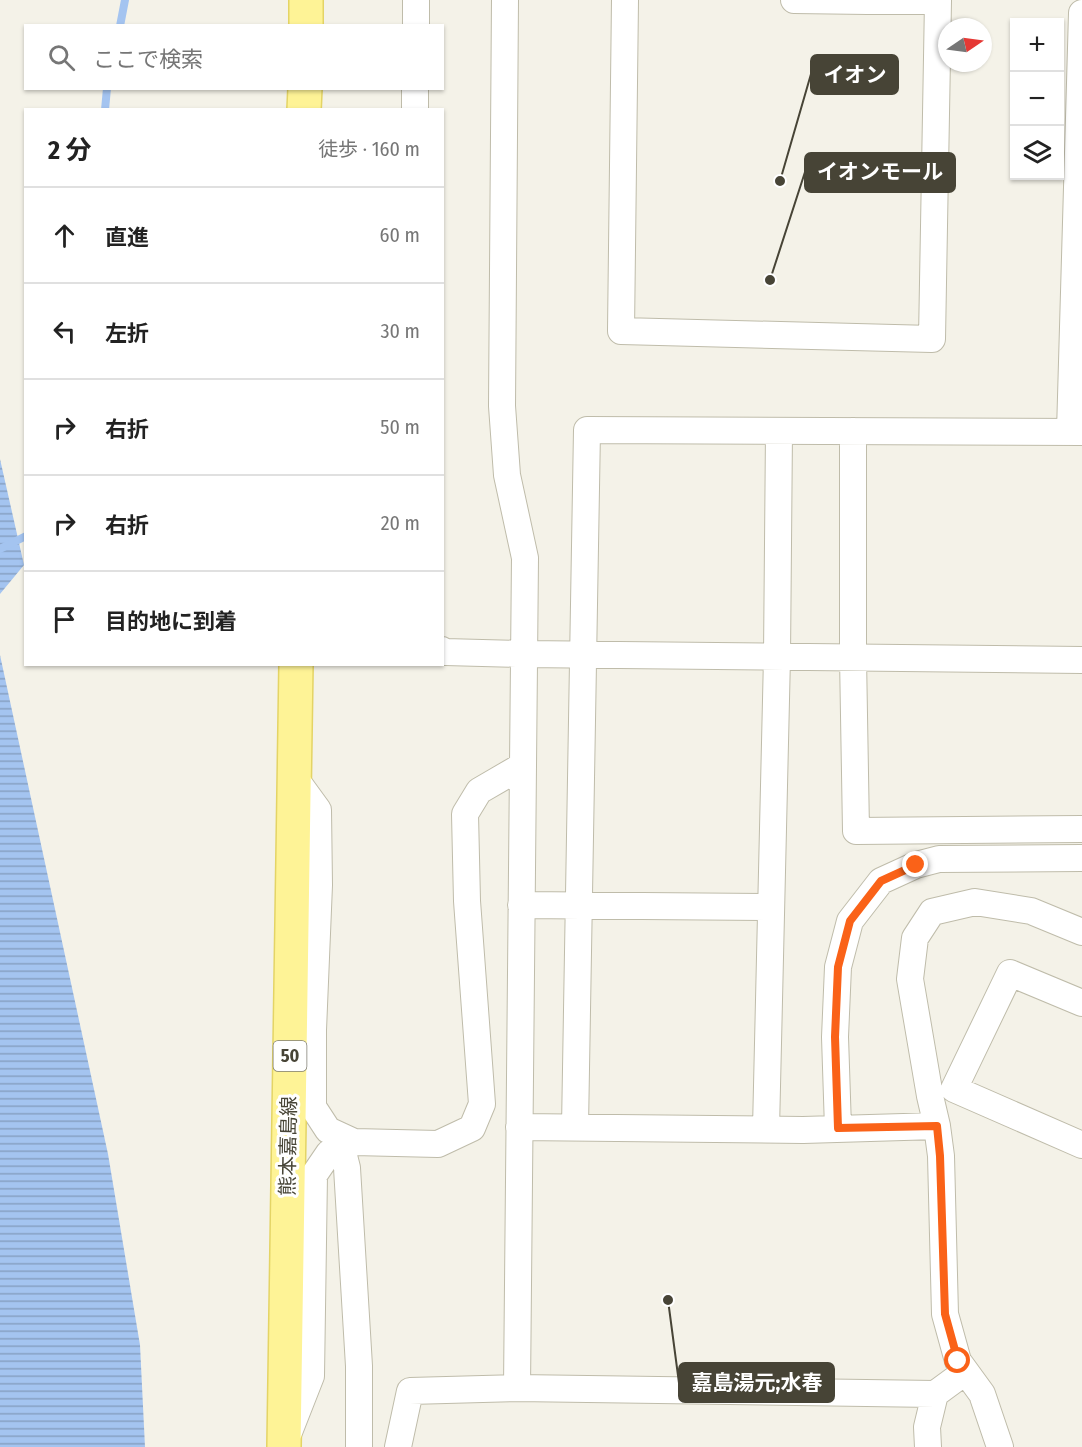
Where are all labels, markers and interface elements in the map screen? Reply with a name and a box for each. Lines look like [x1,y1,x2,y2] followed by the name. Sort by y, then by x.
[938,18,992,72] north arrow
[1010,18,1064,180] map controls
[1010,18,1064,72] button: +
[24,24,444,90] search box
[45,41,78,74] icon: search
[93,46,203,73] text: ここで検索
[811,55,898,94] callout: イオン
[824,62,887,88] text: イオン
[1010,72,1064,126] button: −
[1010,126,1064,180] button: layers
[48,135,91,166] text: 2 分
[318,137,420,161] text: 徒歩 · 160 m
[805,153,955,192] callout: イオンモール
[817,159,943,185] text: イオンモール
[48,219,81,252] icon: ahead
[380,223,420,247] text: 60 m
[105,224,149,251] text: 直進
[48,315,81,348] icon: left
[380,319,420,343] text: 30 m
[105,320,149,347] text: 左折
[48,411,81,444] icon: right
[380,415,420,439] text: 50 m
[105,416,149,443] text: 右折
[48,507,81,540] icon: right
[381,511,420,535] text: 20 m
[105,512,149,539] text: 右折
[48,603,81,636] icon: arrive
[105,608,237,635] text: 目的地に到着
[902,851,928,877] route end
[274,1041,306,1071] road number: 50
[275,1096,301,1196] street label: 熊本嘉島線
[944,1347,970,1373] route start
[679,1363,834,1402] callout: 嘉島湯元;水春
[692,1370,822,1396] text: 嘉島湯元;水春

